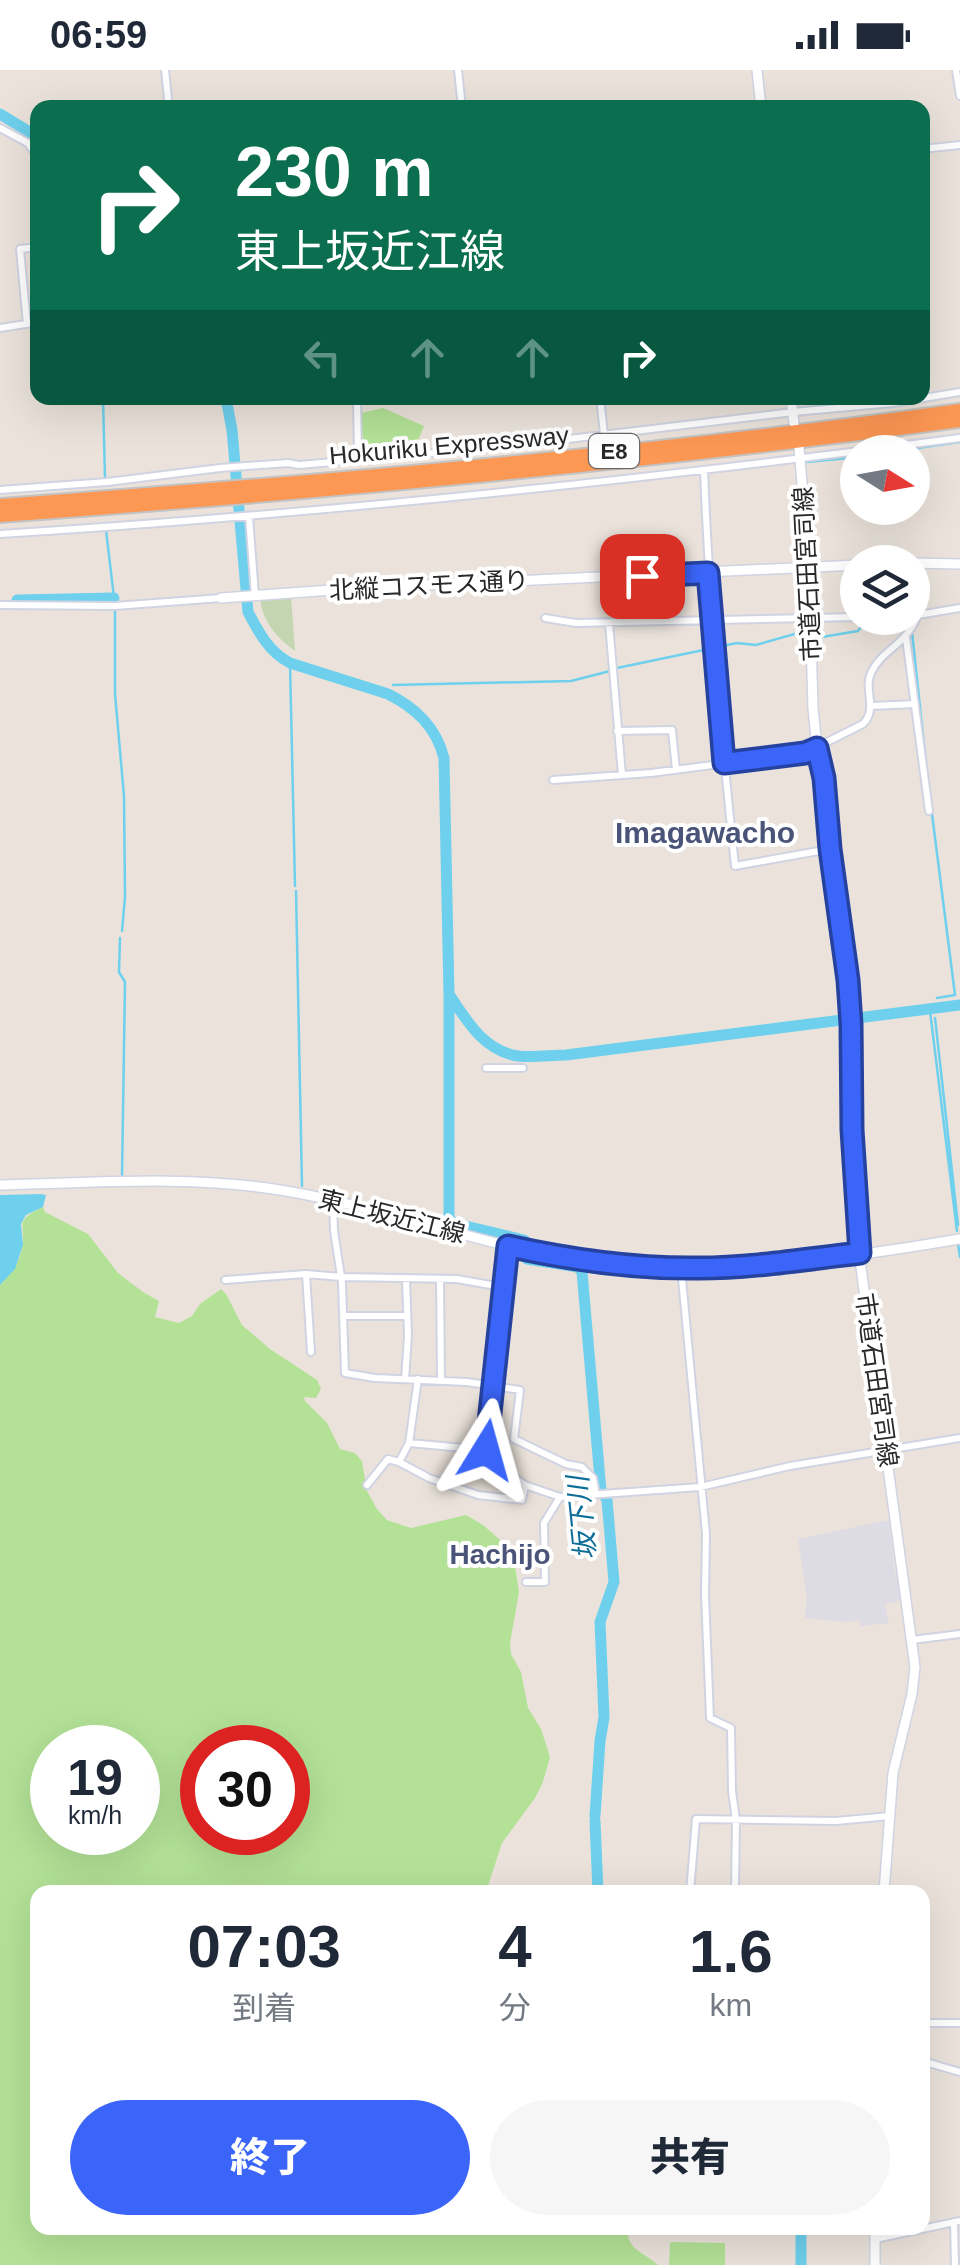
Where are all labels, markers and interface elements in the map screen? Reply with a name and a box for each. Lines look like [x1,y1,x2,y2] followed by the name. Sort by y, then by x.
[50,14,147,56] text: 06:59
[235,133,433,211] text: 230 m
[70,140,200,270] icon: right
[235,226,505,277] text: 東上坂近江線
[295,330,350,385] icon: left
[400,330,455,385] icon: ahead
[505,330,560,385] icon: ahead
[610,330,665,385] icon: right
[328,421,570,469] street label: Hokuriku Expressway
[589,434,639,468] road number: E8
[840,435,930,525] north arrow
[840,435,930,635] map controls
[788,486,826,662] street label: 市道石田宮司線
[600,534,685,619] pin
[840,545,930,635] button: layers
[615,549,670,604] icon: arrive
[328,566,530,604] street label: 北縦コスモス通り
[615,816,795,849] district label: Imagawacho
[316,1184,468,1248] street label: 東上坂近江線
[851,1291,903,1469] street label: 市道石田宮司線
[434,1398,538,1502] position arrow
[562,1472,602,1561] water label: 坂下川
[449,1539,551,1570] district label: Hachijo
[180,1725,310,1855] speed limit sign: 30
[67,1750,123,1806] text: 19
[68,1801,122,1829] text: km/h
[187,1913,341,1980] text: 07:03
[498,1913,532,1980] text: 4
[689,1918,773,1985] text: 1.6
[709,1987,752,2023] text: km
[232,1990,296,2026] text: 到着
[499,1990,531,2026] text: 分
[70,2100,470,2215] button: 終了
[490,2100,890,2215] button: 共有

